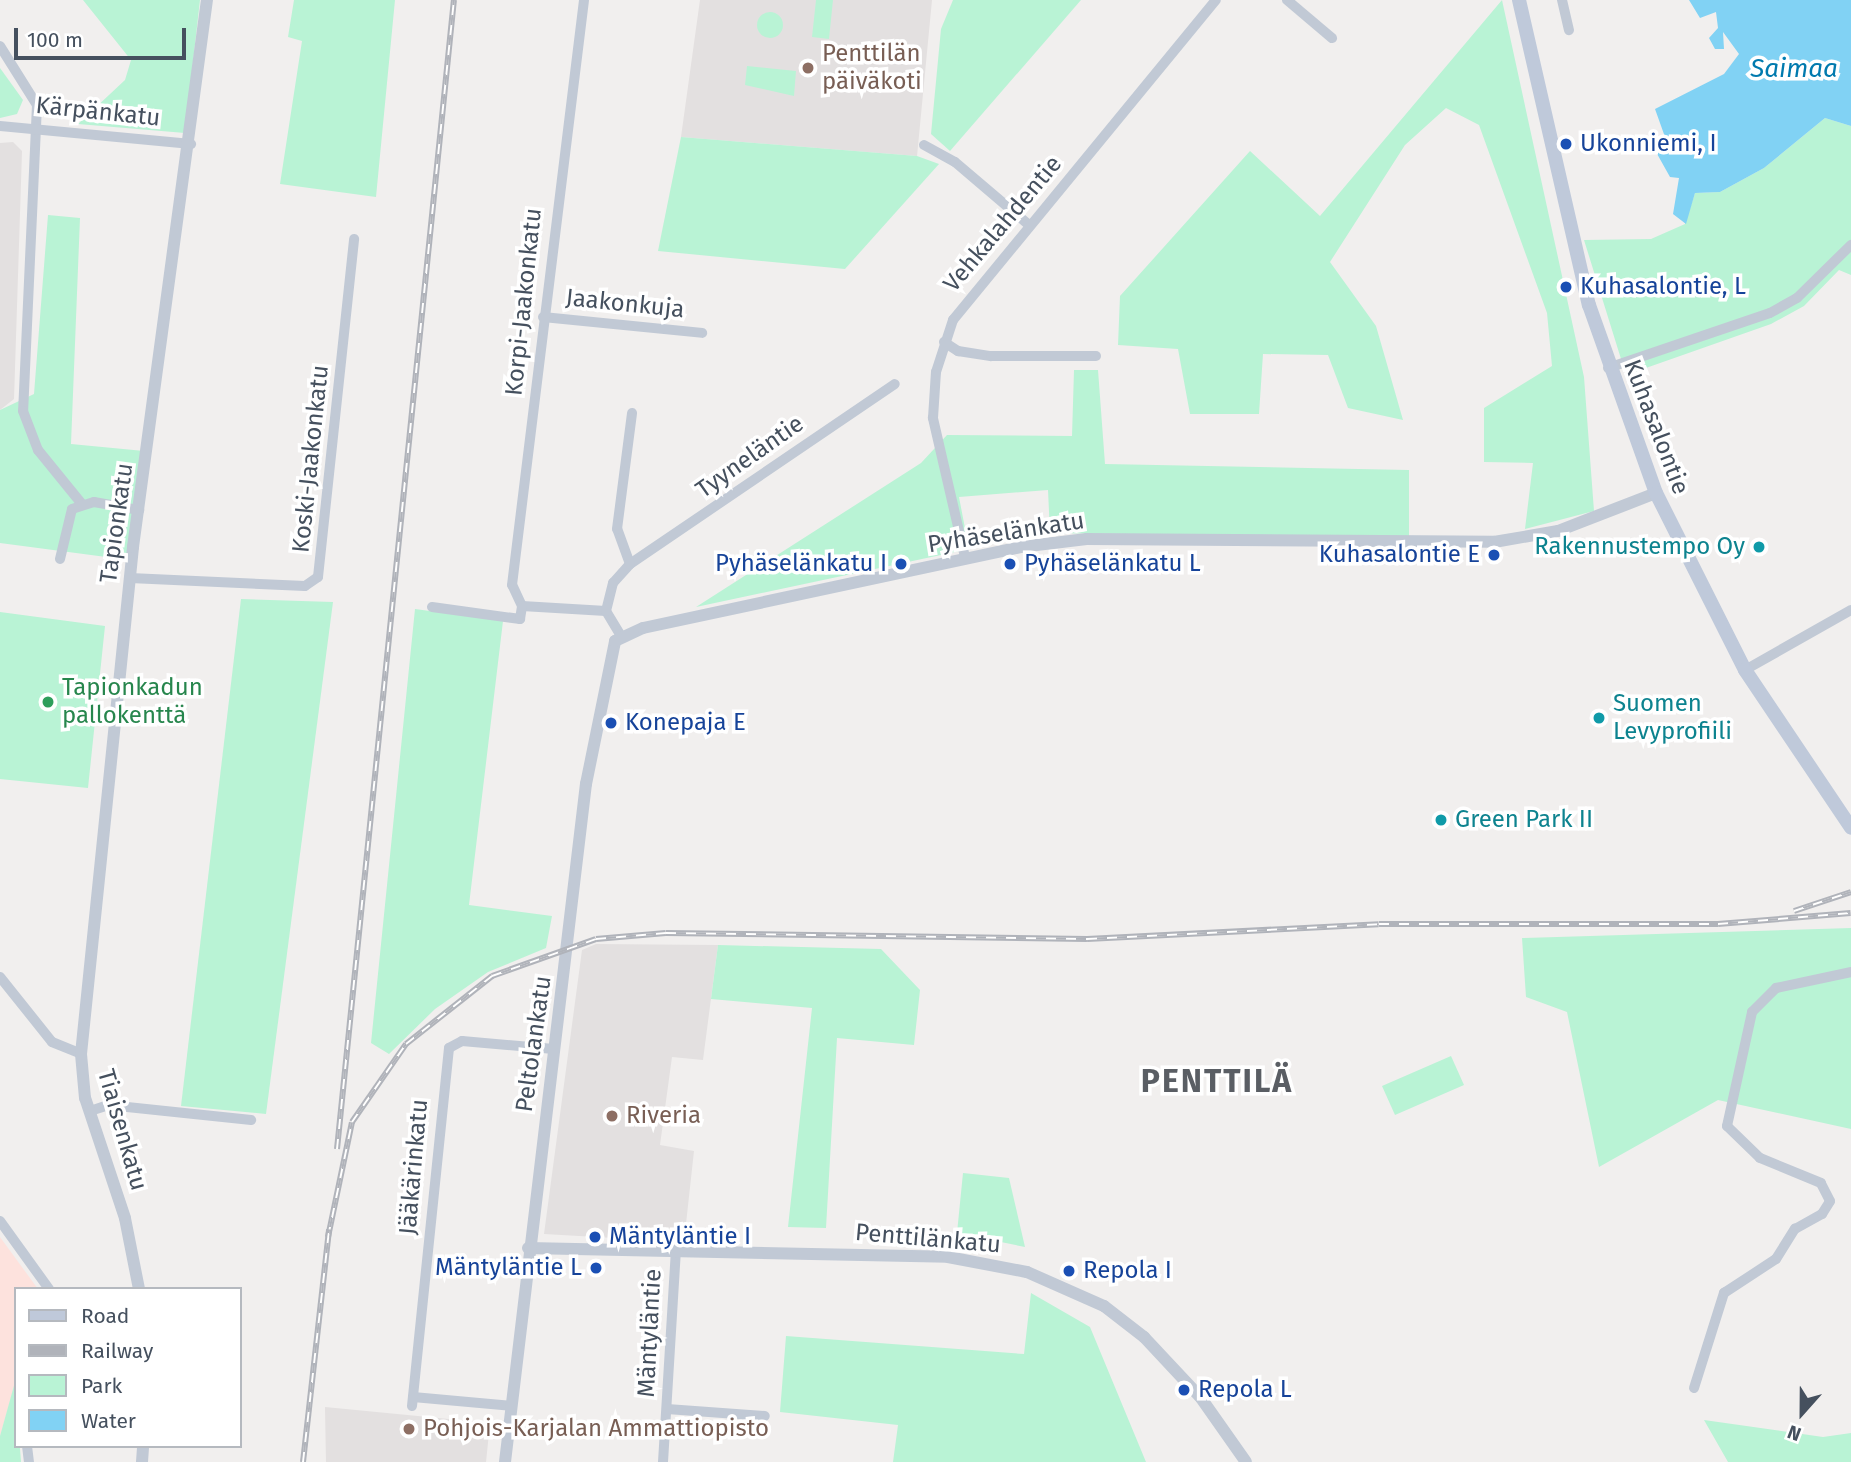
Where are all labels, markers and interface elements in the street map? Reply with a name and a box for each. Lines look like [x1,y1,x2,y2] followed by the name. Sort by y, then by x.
[18,14,189,58] scale bar
[27,27,83,53] text: 100 m
[822,40,922,96] place label: Penttilän päiväkoti
[1750,53,1838,85] water label: Saimaa
[800,60,816,76] marker: Penttilän päiväkoti
[34,91,162,133] street label: Kärpänkatu
[1580,130,1716,158] place label: Ukonniemi, I
[1558,136,1574,152] marker: Ukonniemi, I
[938,150,1068,298] street label: Vehkalahdentie
[500,207,548,397] street label: Korpi-Jaakonkatu
[1580,273,1746,301] place label: Kuhasalontie, L
[1558,279,1574,295] marker: Kuhasalontie, L
[564,283,686,325] street label: Jaakonkuja
[1617,356,1695,498] street label: Kuhasalontie
[287,364,335,554] street label: Koski-Jaakonkatu
[691,409,809,505] street label: Tyyneläntie
[94,461,140,585] street label: Tapionkatu
[925,506,1087,560] street label: Pyhäselänkatu
[1534,533,1745,561] place label: Rakennustempo Oy
[1751,539,1767,555] marker: Rakennustempo Oy
[1319,541,1480,569] place label: Kuhasalontie E
[1486,547,1502,563] marker: Kuhasalontie E
[715,550,887,578] place label: Pyhäselänkatu I
[1024,550,1201,578] place label: Pyhäselänkatu L
[893,556,909,572] marker: Pyhäselänkatu I
[1002,556,1018,572] marker: Pyhäselänkatu L
[62,674,203,730] place label: Tapionkadun pallokenttä
[1613,690,1732,746] place label: Suomen Levyprofiili
[40,694,56,710] marker: Tapionkadun pallokenttä
[625,709,746,737] place label: Konepaja E
[1591,710,1607,726] marker: Suomen Levyprofiili
[603,715,619,731] marker: Konepaja E
[1455,806,1593,834] place label: Green Park II
[1433,812,1449,828] marker: Green Park II
[510,974,558,1114] street label: Peltolankatu
[1142,1062,1292,1100] district label: PENTTILÄ
[91,1066,153,1194] street label: Tiaisenkatu
[394,1098,434,1236] street label: Jääkärinkatu
[626,1102,701,1130] place label: Riveria
[604,1108,620,1124] marker: Riveria
[854,1218,1002,1260] street label: Penttilänkatu
[609,1223,751,1251] place label: Mäntyläntie I
[587,1229,603,1245] marker: Mäntyläntie I
[435,1254,582,1282] place label: Mäntyläntie L
[1083,1257,1172,1285] place label: Repola I
[588,1260,604,1276] marker: Mäntyläntie L
[1061,1263,1077,1279] marker: Repola I
[632,1268,668,1398] street label: Mäntyläntie
[14,1287,242,1448] legend
[81,1303,129,1329] text: Road
[81,1338,153,1364] text: Railway
[81,1373,122,1399] text: Park
[1198,1376,1292,1404] place label: Repola L
[1767,1378,1837,1448] north arrow
[1176,1382,1192,1398] marker: Repola L
[81,1408,136,1434] text: Water
[423,1415,769,1443] place label: Pohjois-Karjalan Ammattiopisto
[1784,1420,1804,1446] text: N
[401,1421,417,1437] marker: Pohjois-Karjalan Ammattiopisto

